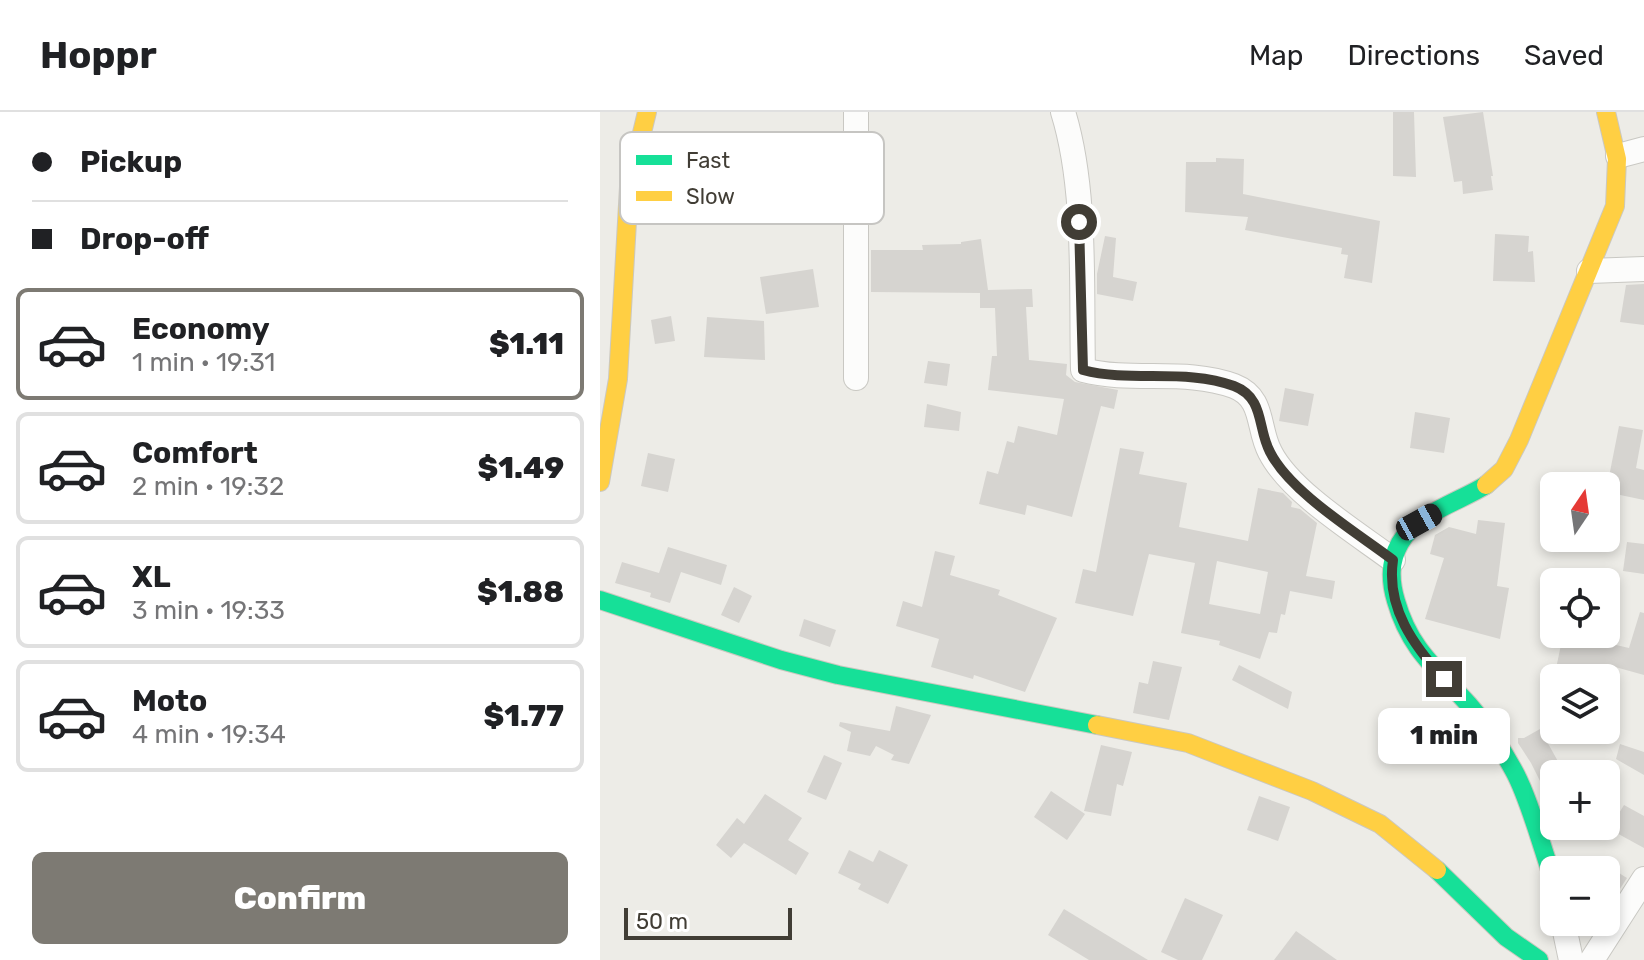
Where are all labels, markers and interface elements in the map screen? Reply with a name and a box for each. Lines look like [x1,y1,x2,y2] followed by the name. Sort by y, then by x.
[40,32,157,78] text: Hoppr
[1249,39,1303,72] text: Map
[1347,39,1480,72] text: Directions
[1524,39,1604,72] text: Saved
[620,132,884,224] legend
[80,144,182,180] text: Pickup
[686,147,731,174] text: Fast
[686,183,735,210] text: Slow
[1061,204,1097,240] route start
[80,221,209,257] text: Drop-off
[36,308,108,380] icon: car
[132,311,270,347] text: Economy
[489,326,564,362] text: $1.11
[132,347,275,378] text: 1 min · 19:31
[36,432,108,504] icon: car
[132,435,258,471] text: Comfort
[478,450,564,486] text: $1.49
[132,471,284,502] text: 2 min · 19:32
[1540,472,1620,552] north arrow
[1540,472,1620,936] map controls
[1392,500,1446,544] car
[36,556,108,628] icon: car
[132,559,171,595] text: XL
[1540,568,1620,648] button: locate
[477,574,564,610] text: $1.88
[132,595,285,626] text: 3 min · 19:33
[1426,661,1462,697] route end
[1540,664,1620,744] button: layers
[36,680,108,752] icon: car
[132,683,207,719] text: Moto
[484,698,564,734] text: $1.77
[1378,707,1510,763] callout: 1 min
[132,719,286,750] text: 4 min · 19:34
[1410,720,1478,751] text: 1 min
[1540,760,1620,840] button: +
[32,852,568,944] button: Confirm
[1540,856,1620,936] button: −
[624,904,792,940] scale bar
[636,908,688,935] text: 50 m

